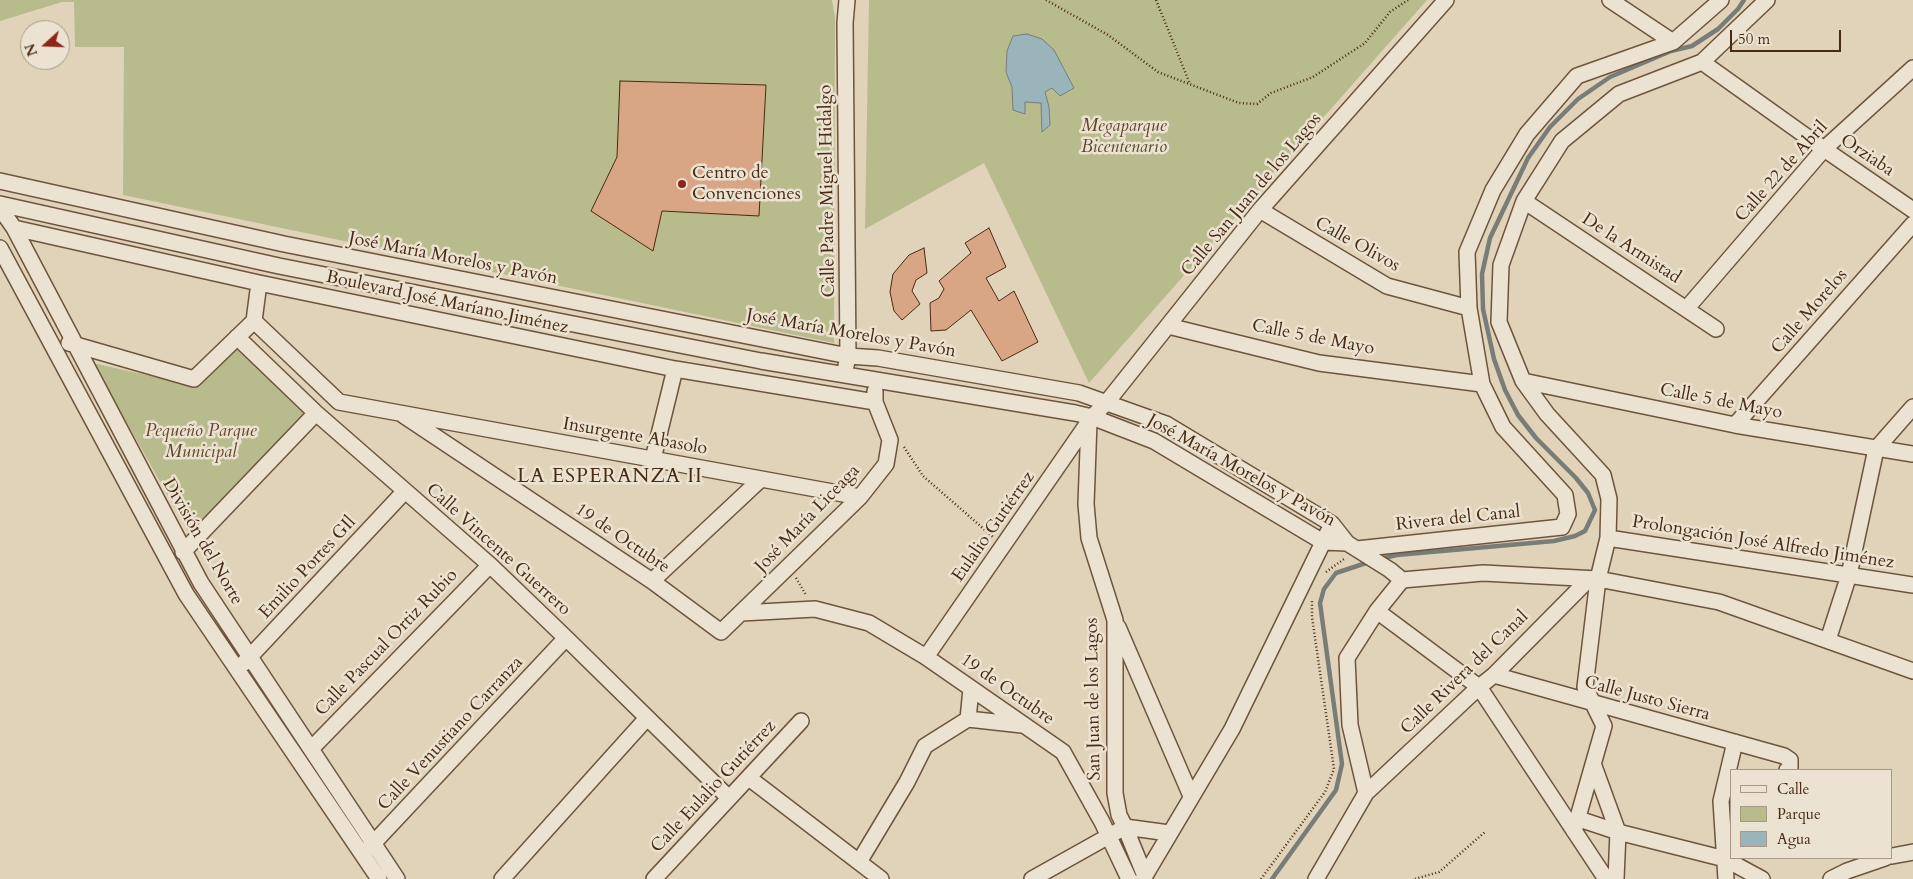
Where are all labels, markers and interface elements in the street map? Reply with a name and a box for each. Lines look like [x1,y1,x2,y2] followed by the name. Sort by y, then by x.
[20,20,70,70] north arrow
[1733,20,1844,52] scale bar
[1738,29,1770,49] text: 50 m
[20,41,42,59] text: N
[815,84,841,298] street label: Calle Padre Miguel Hidalgo
[1177,109,1327,281] street label: Calle San Juan de los Lagos
[1081,116,1167,158] park label: Megaparque Bicentenario
[1731,117,1833,227] street label: Calle 22 de Abril
[1836,130,1898,182] street label: Orziaba
[692,163,801,205] place label: Centro de Convenciones
[676,178,688,190] marker: Centro de Convenciones
[1578,209,1684,289] street label: De la Armistad
[1311,213,1403,277] street label: Calle Olivos
[347,228,559,290] street label: José María Morelos y Pavón
[1767,265,1853,359] street label: Calle Morelos
[324,267,570,339] street label: Boulevard José Maríano Jiménez
[745,305,957,363] street label: José María Morelos y Pavón
[1250,316,1376,360] street label: Calle 5 de Mayo
[1658,380,1784,424] street label: Calle 5 de Mayo
[1143,410,1339,532] street label: José María Morelos y Pavón
[561,414,709,460] street label: Insurgente Abasolo
[145,421,257,464] park label: Pequeño Parque Municipal
[751,460,865,578] street label: José María Liceaga
[515,465,705,489] district label: LA ESPERANZA II
[948,468,1040,586] street label: Eulalio Gutiérrez
[157,475,247,609] street label: División del Norte
[421,479,575,621] street label: Calle Vincente Guerrero
[571,499,673,579] street label: 19 de Octubre
[1395,502,1521,536] street label: Rivera del Canal
[255,512,361,624] street label: Emilio Portes GIl
[1630,512,1896,574] street label: Prolongación José Alfredo Jiménez
[311,565,463,721] street label: Calle Pascual Ortiz Rubio
[1397,607,1533,739] street label: Calle Rivera del Canal
[1082,617,1106,781] street label: San Juan de los Lagos
[956,650,1058,730] street label: 19 de Octubre
[374,652,528,816] street label: Calle Venustiano Carranza
[1582,672,1712,726] street label: Calle Justo Sierra
[647,716,781,858] street label: Calle Eulalio Gutiérrez
[1730,769,1893,859] legend
[1777,779,1809,799] text: Calle
[1777,804,1821,824] text: Parque
[1777,829,1811,849] text: Agua

